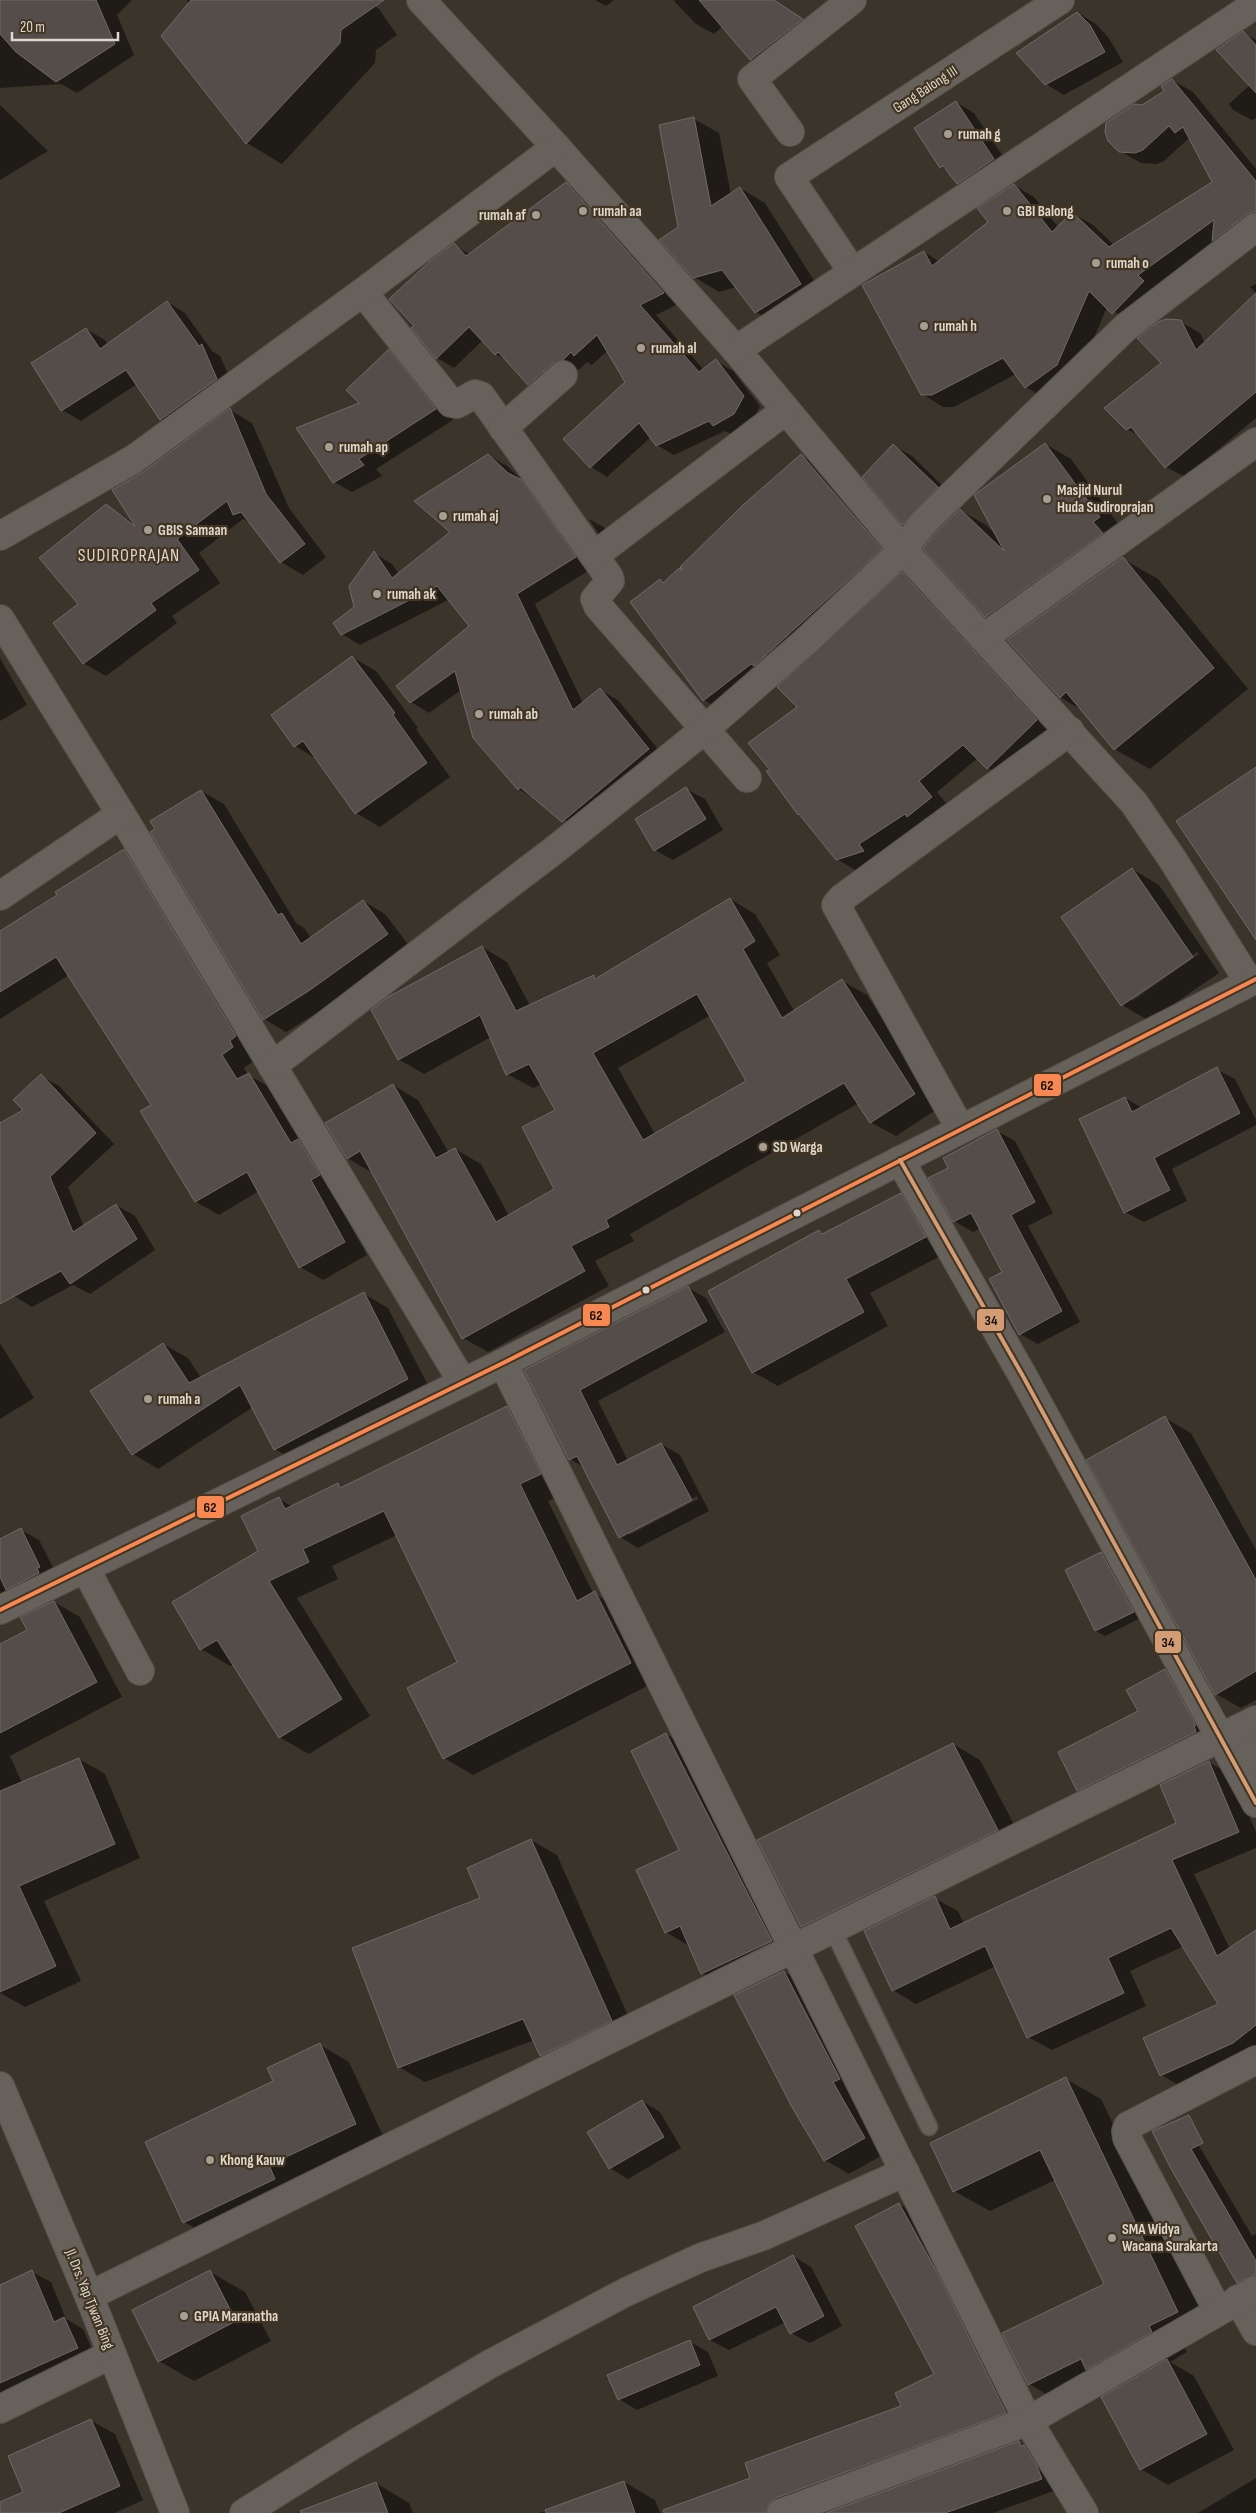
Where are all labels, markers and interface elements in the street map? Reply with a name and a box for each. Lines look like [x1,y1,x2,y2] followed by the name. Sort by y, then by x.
[12,10,119,42] scale bar
[20,18,45,37] text: 20 m
[889,61,961,117] street label: Gang Balong III
[958,125,1001,144] place label: rumah g
[942,128,954,140] marker: rumah g
[593,202,642,221] place label: rumah aa
[1017,202,1074,221] place label: GBI Balong
[577,205,589,217] marker: rumah aa
[1001,205,1013,217] marker: GBI Balong
[479,206,526,225] place label: rumah af
[530,209,542,221] marker: rumah af
[1106,254,1149,273] place label: rumah o
[1090,257,1102,269] marker: rumah o
[934,317,977,336] place label: rumah h
[918,320,930,332] marker: rumah h
[651,339,696,358] place label: rumah al
[635,342,647,354] marker: rumah al
[339,438,388,457] place label: rumah ap
[323,441,335,453] marker: rumah ap
[1057,481,1153,517] place label: Masjid Nurul Huda Sudiroprajan
[1041,493,1053,505] marker: Masjid Nurul Huda Sudiroprajan
[453,507,498,526] place label: rumah aj
[437,510,449,522] marker: rumah aj
[158,521,227,540] place label: GBIS Samaan
[142,524,154,536] marker: GBIS Samaan
[78,545,180,566] district label: SUDIROPRAJAN
[387,585,436,604] place label: rumah ak
[371,588,383,600] marker: rumah ak
[489,705,538,724] place label: rumah ab
[473,708,485,720] marker: rumah ab
[1033,1073,1062,1097] line badge: 62
[1041,1077,1053,1094] text: 62
[773,1138,823,1157] place label: SD Warga
[757,1141,769,1153] marker: SD Warga
[792,1208,802,1218] unlabelled marker
[641,1285,651,1295] unlabelled marker
[582,1303,611,1327] line badge: 62
[590,1307,602,1324] text: 62
[976,1308,1005,1332] line badge: 34
[985,1312,998,1329] text: 34
[158,1390,200,1409] place label: rumah a
[142,1393,154,1405] marker: rumah a
[196,1495,225,1519] line badge: 62
[204,1499,216,1516] text: 62
[1154,1630,1182,1654] line badge: 34
[1162,1634,1175,1651] text: 34
[220,2151,285,2170] place label: Khong Kauw
[204,2154,216,2166] marker: Khong Kauw
[1122,2220,1218,2256] place label: SMA Widya Wacana Surakarta
[1106,2232,1118,2244] marker: SMA Widya Wacana Surakarta
[60,2245,118,2352] street label: Jl. Drs. Yap Tjwan Bing
[194,2307,278,2326] place label: GPIA Maranatha
[178,2310,190,2322] marker: GPIA Maranatha

